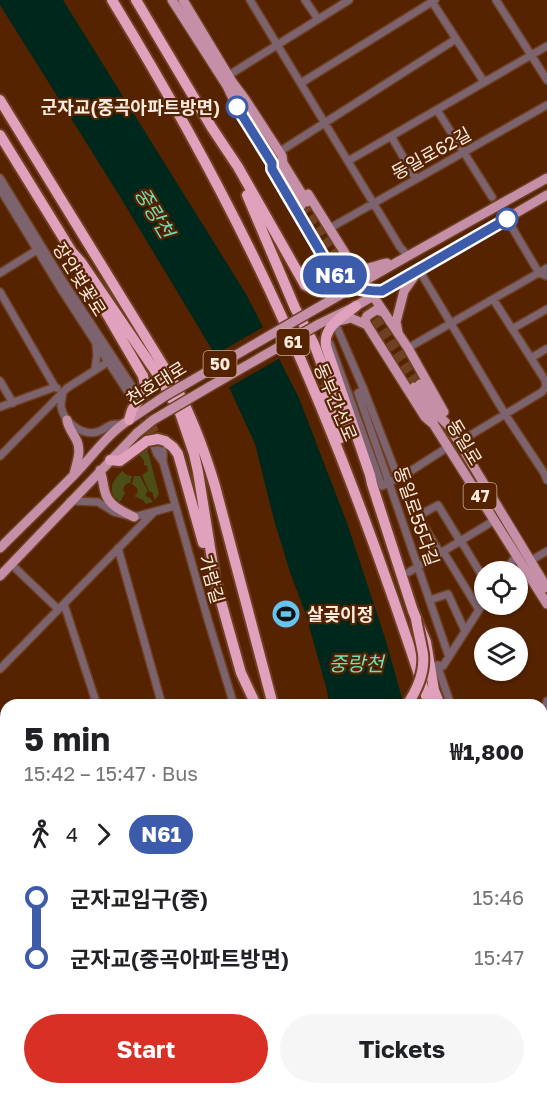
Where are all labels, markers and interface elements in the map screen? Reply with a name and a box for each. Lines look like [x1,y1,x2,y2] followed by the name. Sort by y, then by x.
[41,96,220,118] place label: 군자교(중곡아파트방면)
[226,96,248,118] marker: 군자교(중곡아파트방면)
[387,122,475,184] street label: 동일로62길
[130,182,181,244] water label: 중랑천
[496,208,518,230] unlabelled marker
[49,238,111,320] street label: 장안벚꽃로
[300,256,370,294] line badge: N61
[315,262,355,288] text: N61
[276,329,310,355] road number: 61
[204,351,236,377] road number: 50
[122,356,190,410] street label: 천호대로
[310,360,362,444] street label: 동부간선로
[443,415,487,469] street label: 동일로
[390,463,444,569] street label: 동일로55다길
[464,483,496,509] road number: 47
[195,552,229,606] street label: 가람길
[474,561,528,681] map controls
[474,561,528,615] button: locate
[270,598,302,630] sports icon: 살곶이정
[307,603,373,625] place label: 살곶이정
[474,627,528,681] button: layers
[328,651,386,675] water label: 중랑천
[24,719,110,758] text: 5 min
[450,738,524,765] text: ₩1,800
[24,761,198,785] text: 15:42 – 15:47 · Bus
[24,818,57,851] icon: walk
[87,818,120,851] icon: forward
[141,821,181,847] text: N61
[66,822,78,846] text: 4
[70,885,208,912] text: 군자교입구(중)
[472,885,524,909] text: 15:46
[70,945,289,972] text: 군자교(중곡아파트방면)
[474,945,524,969] text: 15:47
[24,1014,268,1083] button: Start
[280,1014,524,1083] button: Tickets

